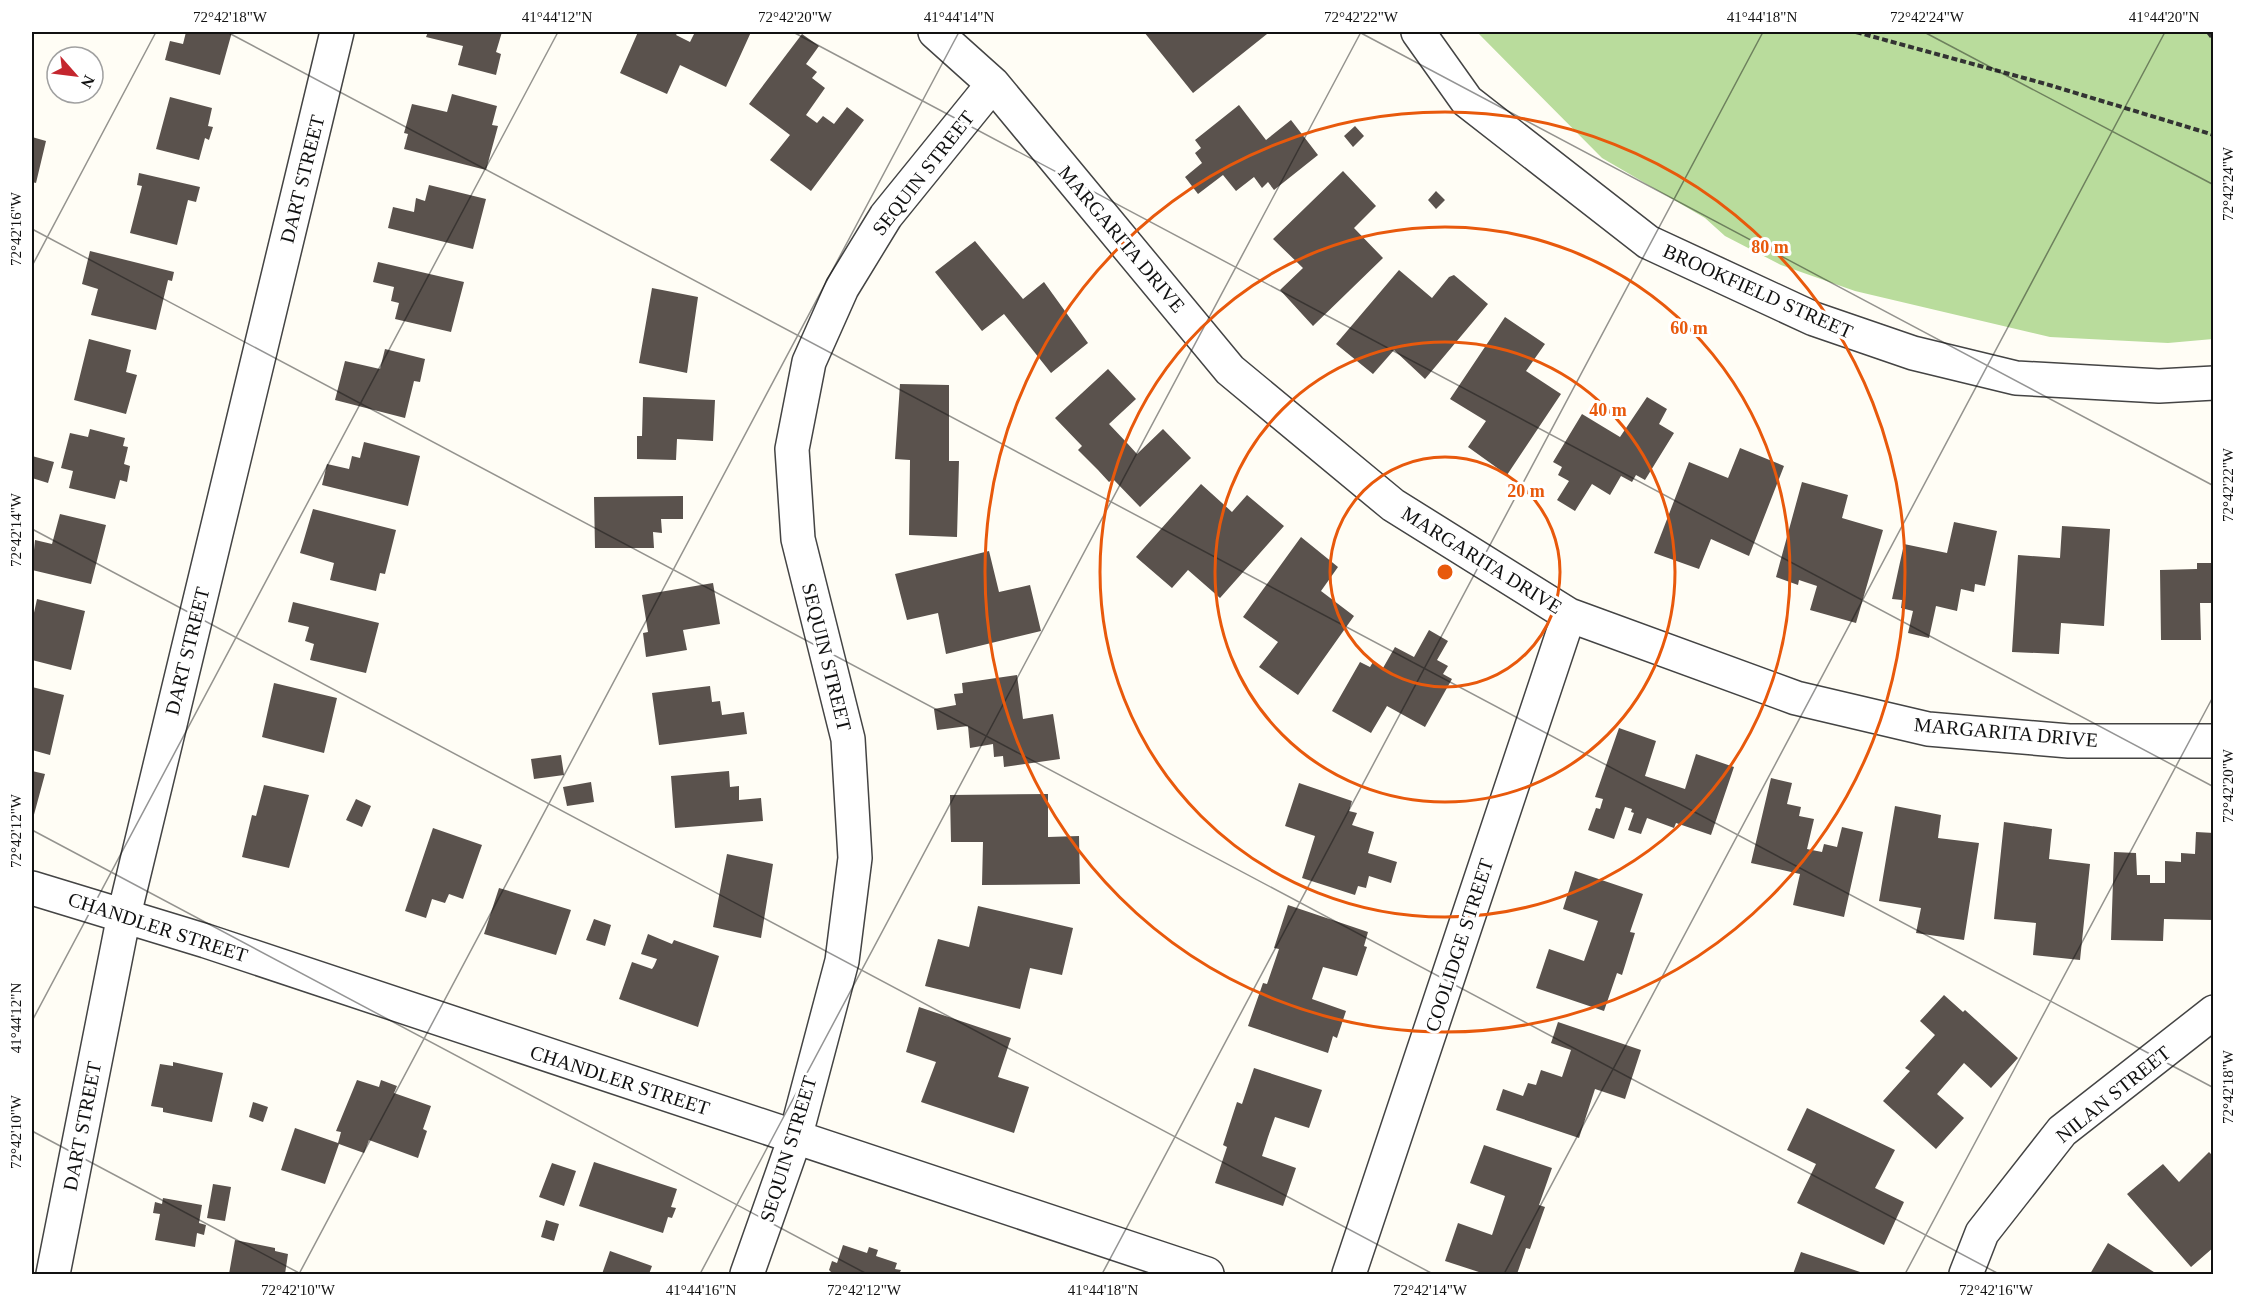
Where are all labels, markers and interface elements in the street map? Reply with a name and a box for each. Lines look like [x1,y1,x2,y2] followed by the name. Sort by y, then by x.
[193,9,268,25] text: 72°42'18"W
[522,9,592,25] text: 41°44'12"N
[758,9,833,25] text: 72°42'20"W
[924,9,994,25] text: 41°44'14"N
[1324,9,1399,25] text: 72°42'22"W
[1727,9,1797,25] text: 41°44'18"N
[1890,9,1965,25] text: 72°42'24"W
[2129,9,2199,25] text: 41°44'20"N
[45,45,105,105] north arrow
[77,73,98,91] text: N
[868,106,978,240] street label: SEQUIN STREET
[275,113,329,245] street label: DART STREET
[2220,146,2236,221] text: 72°42'24"W
[1054,161,1190,317] street label: MARGARITA DRIVE
[8,191,24,266] text: 72°42'16"W
[1751,237,1789,257] text: 80 m
[1660,239,1856,343] street label: BROOKFIELD STREET
[1670,318,1708,338] text: 60 m
[1589,400,1627,420] text: 40 m
[2220,447,2236,522] text: 72°42'22"W
[1507,481,1545,501] text: 20 m
[8,492,24,567] text: 72°42'14"W
[1398,502,1566,618] street label: MARGARITA DRIVE
[1435,562,1455,582] centre of rings
[798,581,856,733] street label: SEQUIN STREET
[160,585,214,717] street label: DART STREET
[1913,713,2099,751] street label: MARGARITA DRIVE
[2220,748,2236,823] text: 72°42'20"W
[8,793,24,868] text: 72°42'12"W
[1421,856,1497,1034] street label: COOLIDGE STREET
[66,888,250,966] street label: CHANDLER STREET
[8,983,24,1053] text: 41°44'12"N
[528,1041,712,1119] street label: CHANDLER STREET
[2051,1041,2175,1147] street label: NILAN STREET
[2220,1049,2236,1124] text: 72°42'18"W
[59,1059,105,1193] street label: DART STREET
[755,1073,821,1225] street label: SEQUIN STREET
[8,1094,24,1169] text: 72°42'10"W
[261,1282,336,1298] text: 72°42'10"W
[666,1282,736,1298] text: 41°44'16"N
[827,1282,902,1298] text: 72°42'12"W
[1068,1282,1138,1298] text: 41°44'18"N
[1393,1282,1468,1298] text: 72°42'14"W
[1959,1282,2034,1298] text: 72°42'16"W

